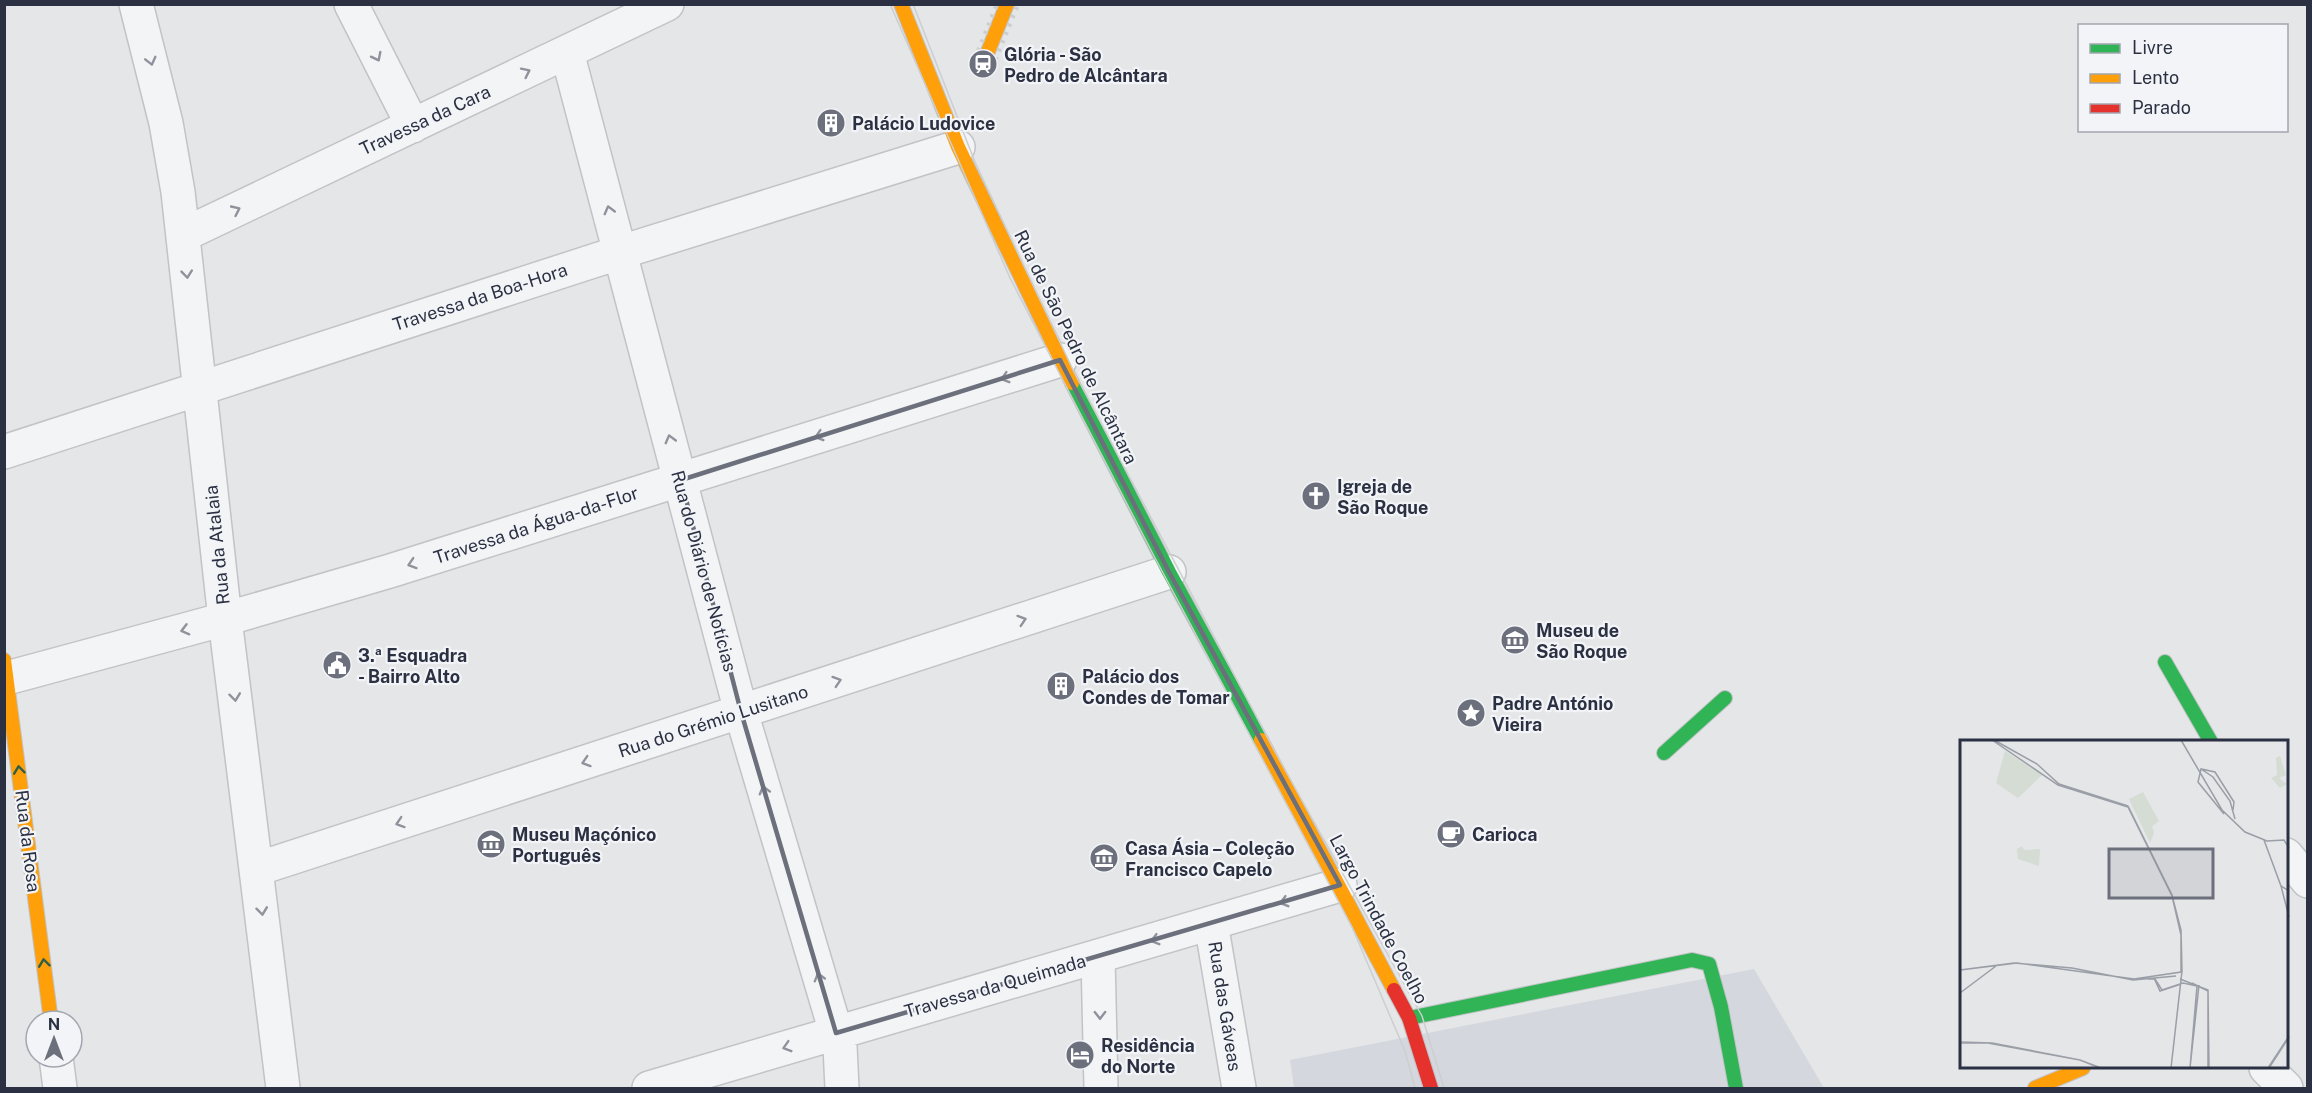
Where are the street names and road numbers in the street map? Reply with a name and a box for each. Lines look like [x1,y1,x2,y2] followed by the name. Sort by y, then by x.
[356,81,494,159] street label: Travessa da Cara
[1010,227,1142,467] street label: Rua de São Pedro de Alcântara
[390,259,570,335] street label: Travessa da Boa-Hora
[667,468,741,674] street label: Rua do Diário de Notícias
[431,481,641,568] street label: Travessa da Água-da-Flor
[200,484,234,606] street label: Rua da Atalaia
[615,680,811,762] street label: Rua do Grémio Lusitano
[11,789,45,893] street label: Rua da Rosa
[1325,831,1433,1007] street label: Largo Trindade Coelho
[1204,939,1246,1073] street label: Rua das Gáveas
[902,950,1088,1022] street label: Travessa da Queimada

